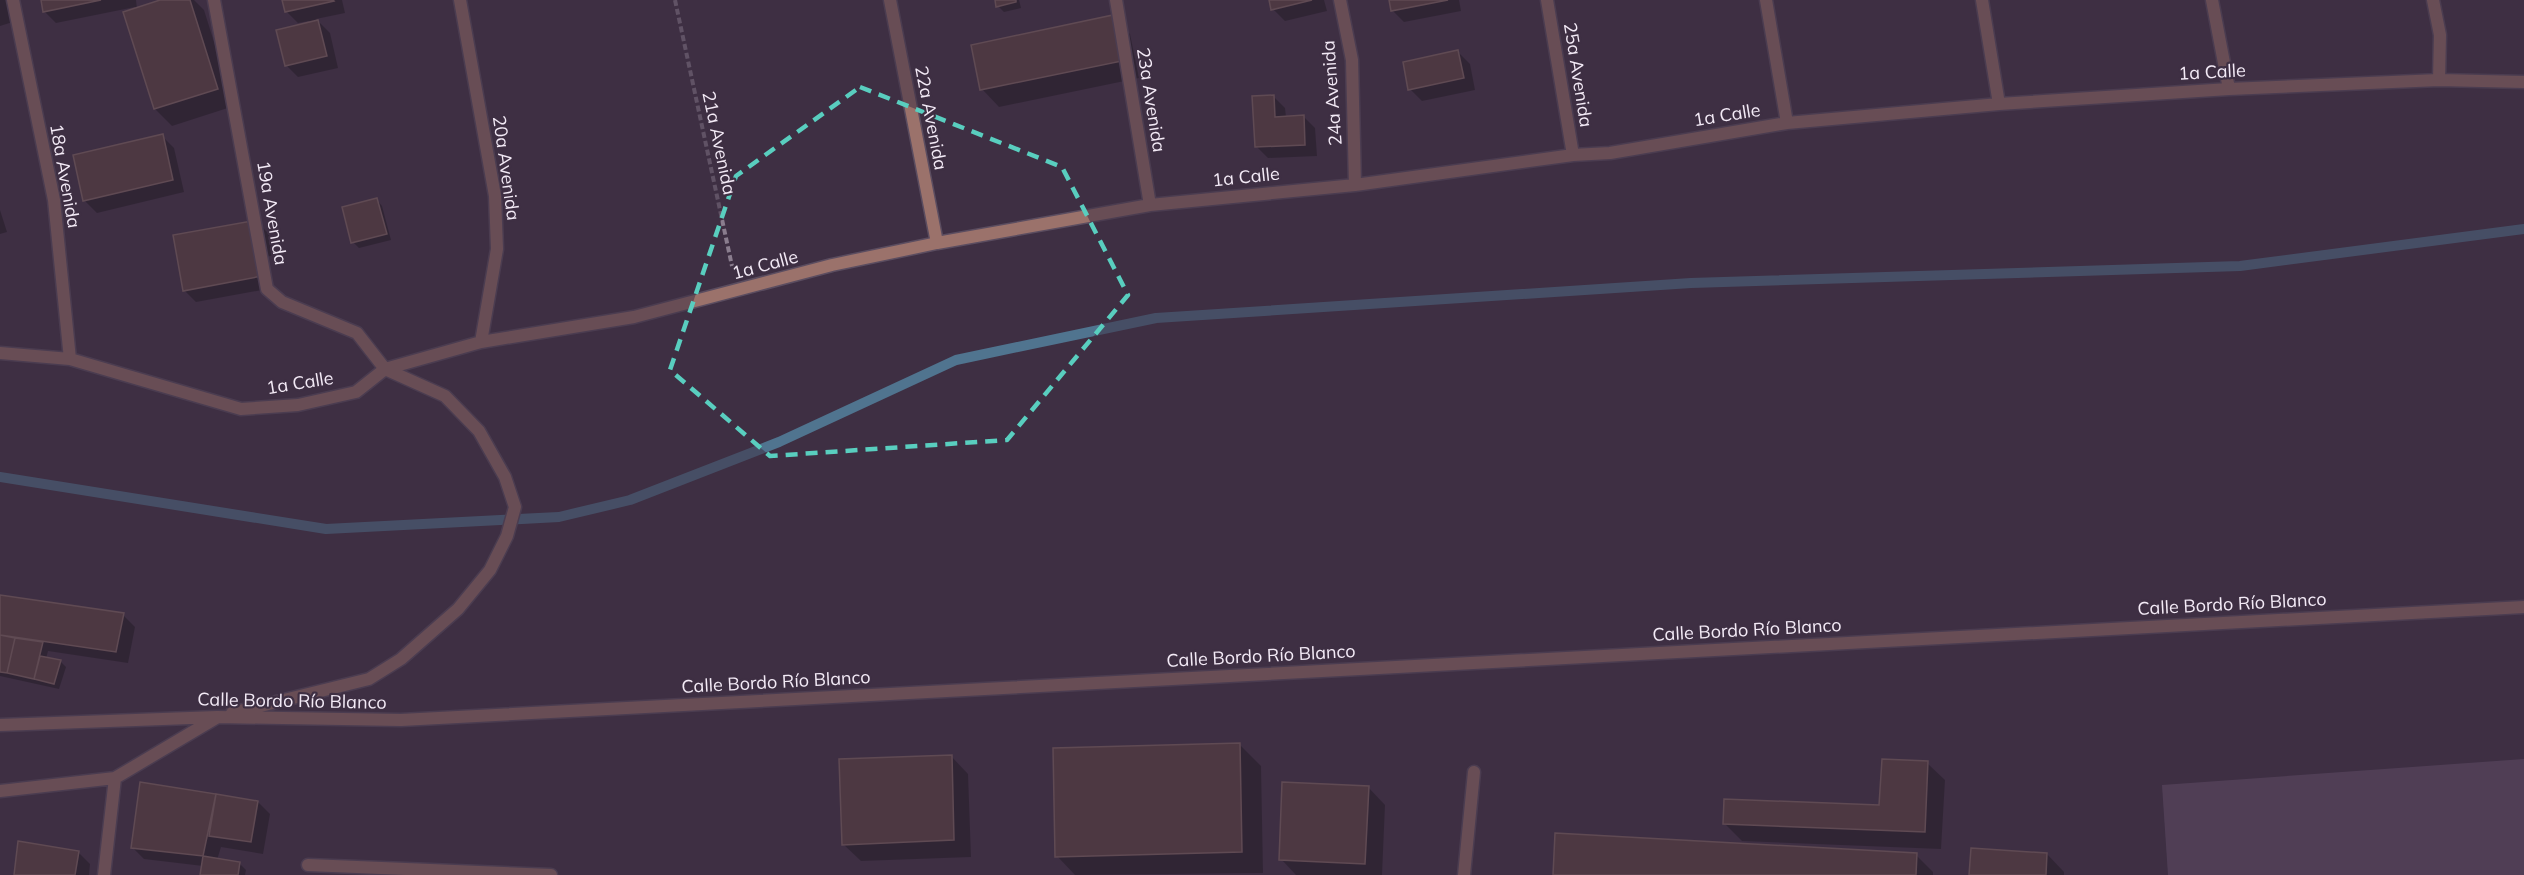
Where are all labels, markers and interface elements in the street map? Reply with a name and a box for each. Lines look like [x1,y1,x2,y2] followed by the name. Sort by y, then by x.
[1559,21,1598,129] street label: 25a Avenida
[1316,40,1347,146] street label: 24a Avenida
[1132,46,1171,154] street label: 23a Avenida
[2178,58,2246,85] street label: 1a Calle
[910,64,953,172] street label: 22a Avenida
[697,89,742,197] street label: 21a Avenida
[1692,98,1762,131] street label: 1a Calle
[488,114,525,222] street label: 20a Avenida
[45,122,86,230] street label: 18a Avenida
[252,159,293,267] street label: 19a Avenida
[1211,162,1281,191] street label: 1a Calle
[729,245,800,284] street label: 1a Calle
[265,366,335,399] street label: 1a Calle
[2137,587,2327,620] street label: Calle Bordo Río Blanco
[1652,613,1842,646] street label: Calle Bordo Río Blanco
[1166,639,1356,672] street label: Calle Bordo Río Blanco
[681,665,871,698] street label: Calle Bordo Río Blanco
[197,687,387,714] street label: Calle Bordo Río Blanco

